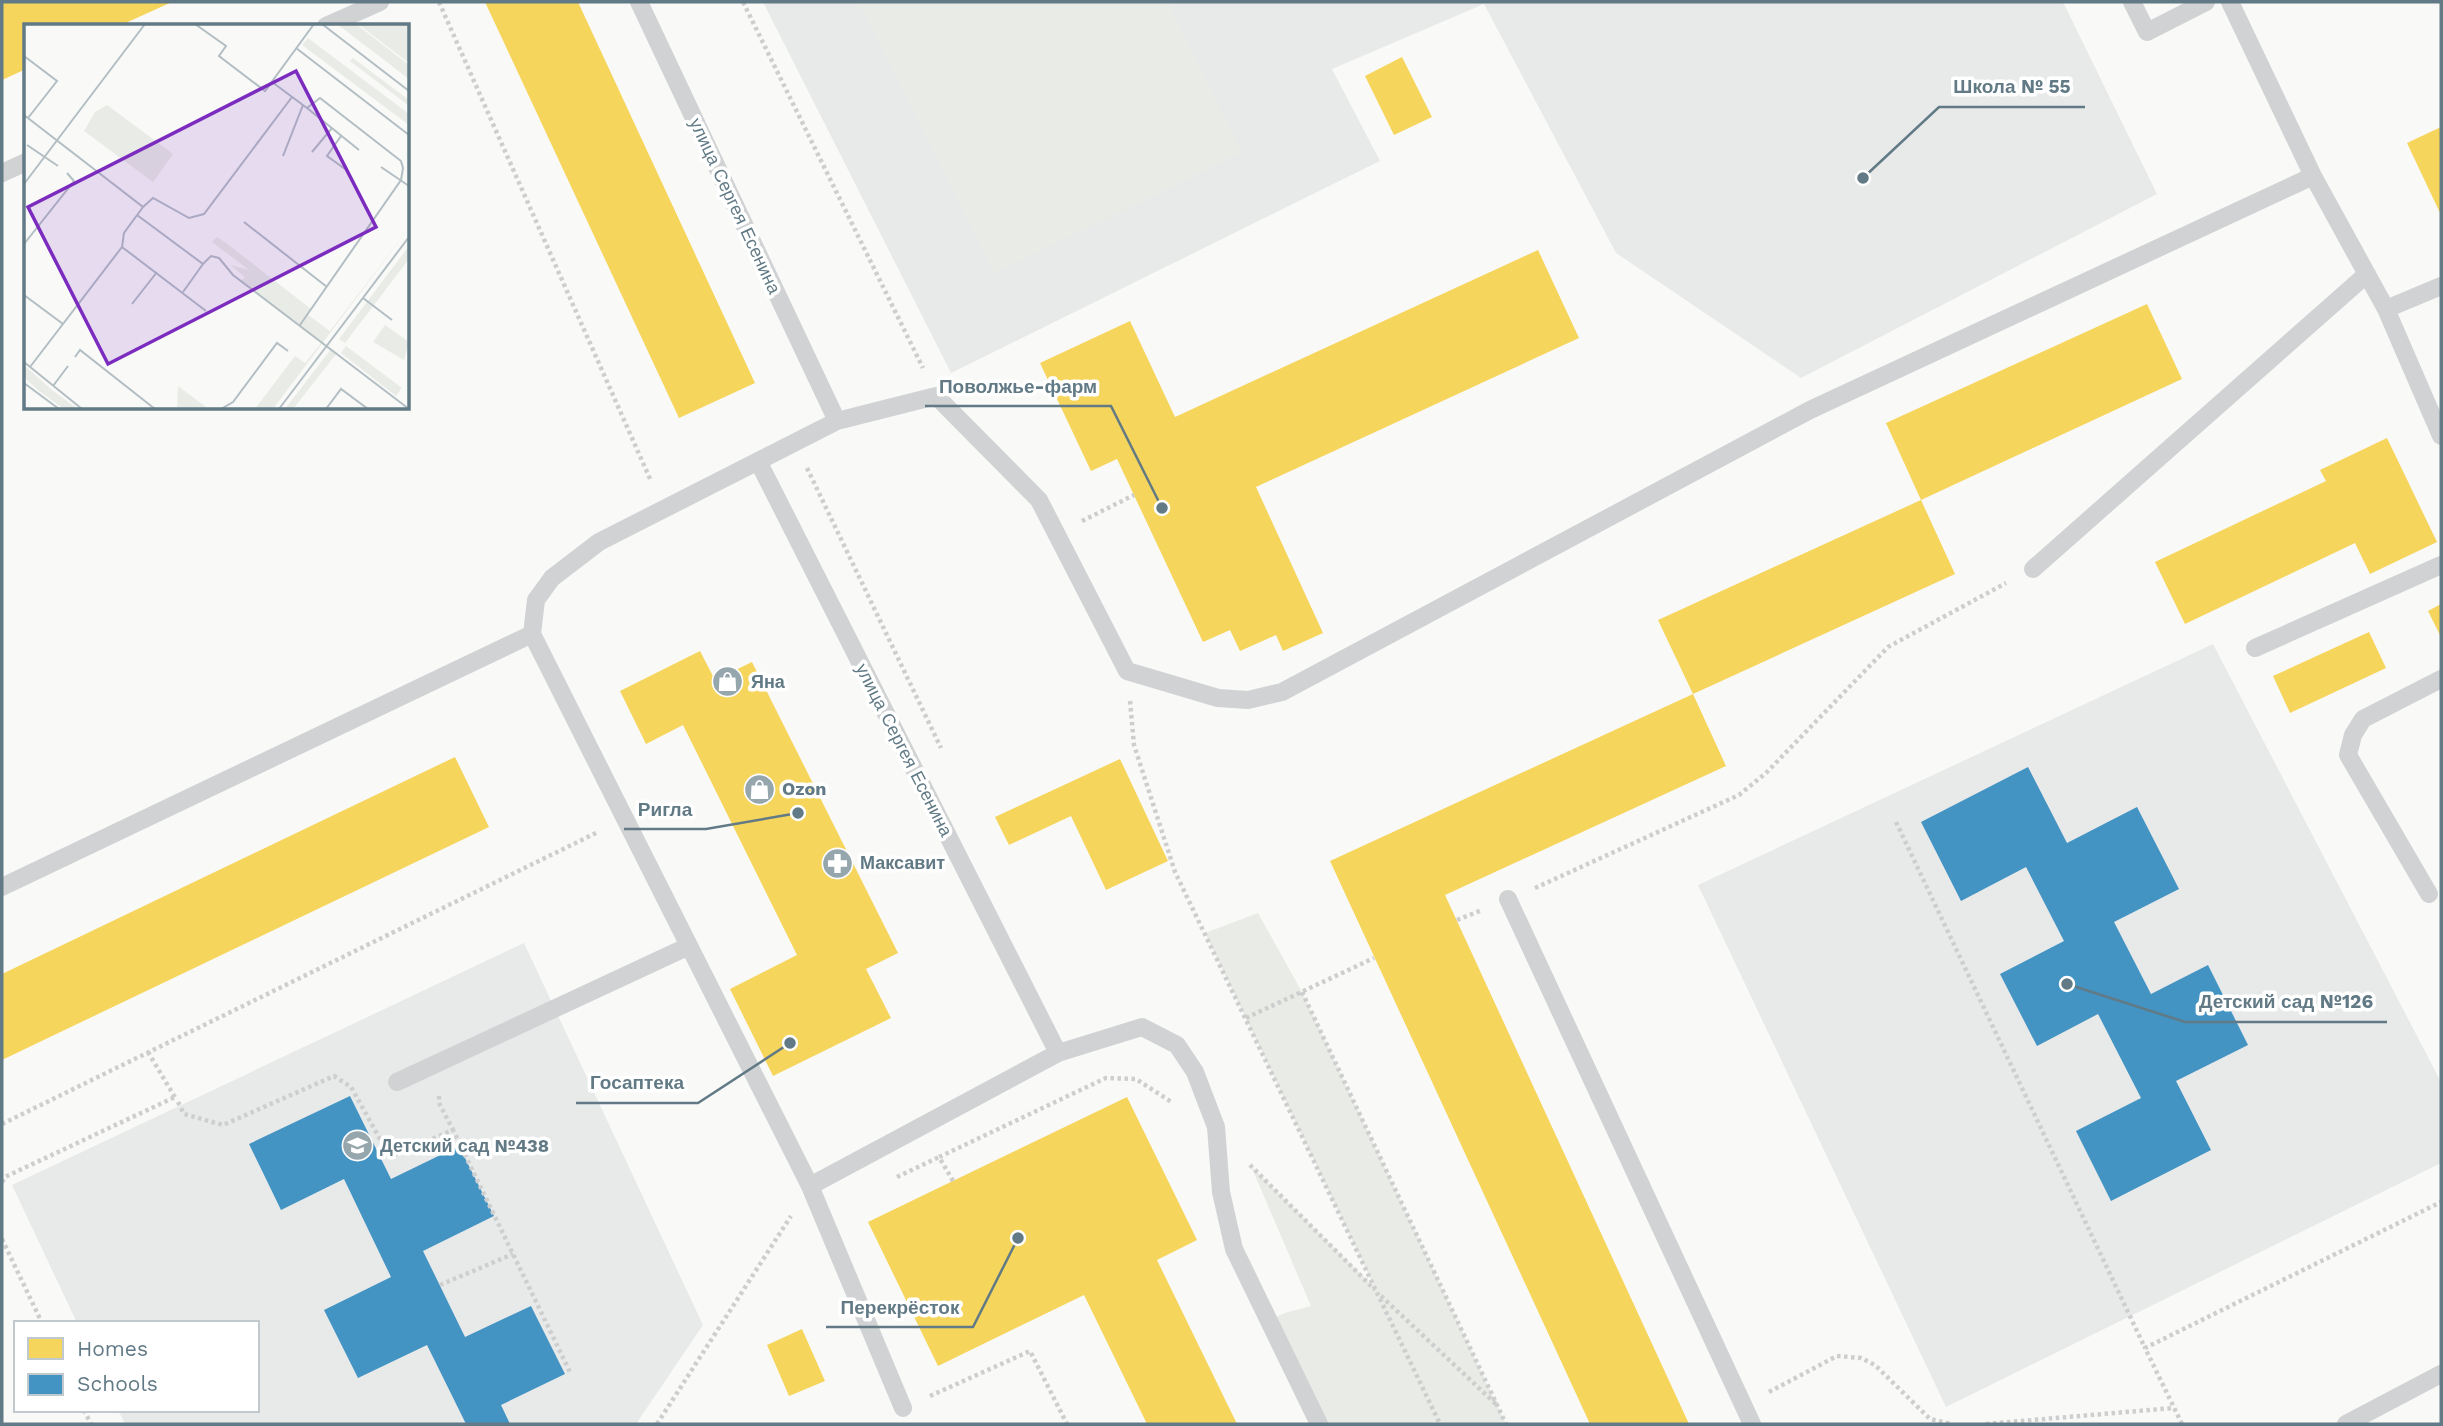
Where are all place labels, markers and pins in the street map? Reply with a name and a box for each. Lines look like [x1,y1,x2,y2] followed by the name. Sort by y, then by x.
[1939,67,2085,107] callout: Школа № 55
[925,366,1111,406] callout: Поволжье-фарм
[711,665,745,699] shop icon: Яна
[751,671,786,692] place label: Яна
[742,772,776,806] shop icon: Ozon
[782,778,826,799] place label: Ozon
[624,789,706,829] callout: Ригла
[820,846,854,880] pharmacy icon: Максавит
[860,852,945,873] place label: Максавит
[2185,982,2387,1022] callout: Детский сад №126
[576,1063,698,1103] callout: Госаптека
[340,1129,374,1163] school or university icon: Детский сад №438
[380,1135,549,1156] place label: Детский сад №438
[826,1287,973,1327] callout: Перекрёсток

